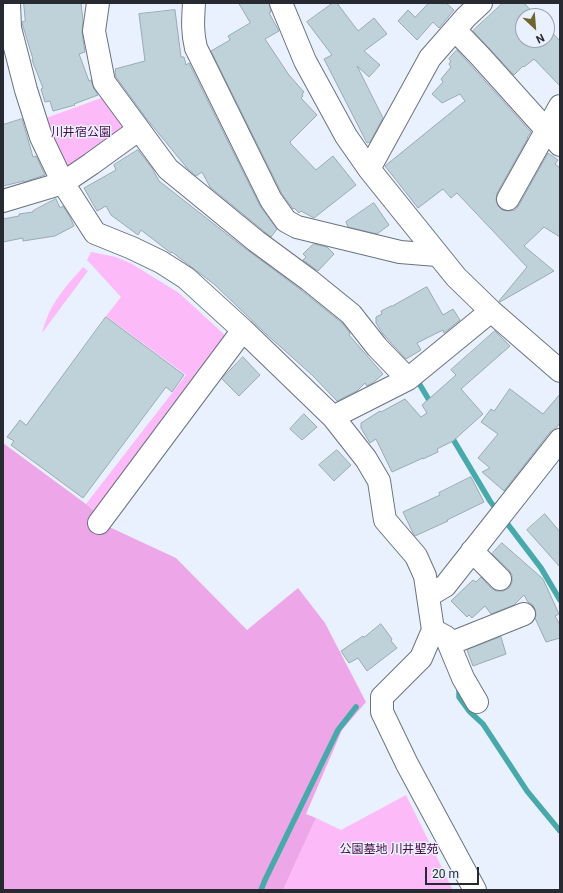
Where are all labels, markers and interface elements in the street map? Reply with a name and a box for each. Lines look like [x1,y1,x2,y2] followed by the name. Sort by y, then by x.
[515,8,555,48] north arrow
[534,31,546,46] text: N
[51,126,111,140] park label: 川井宿公園
[340,843,438,857] park label: 公園墓地 川井聖苑
[427,859,481,885] scale bar
[432,867,459,881] text: 20 m

